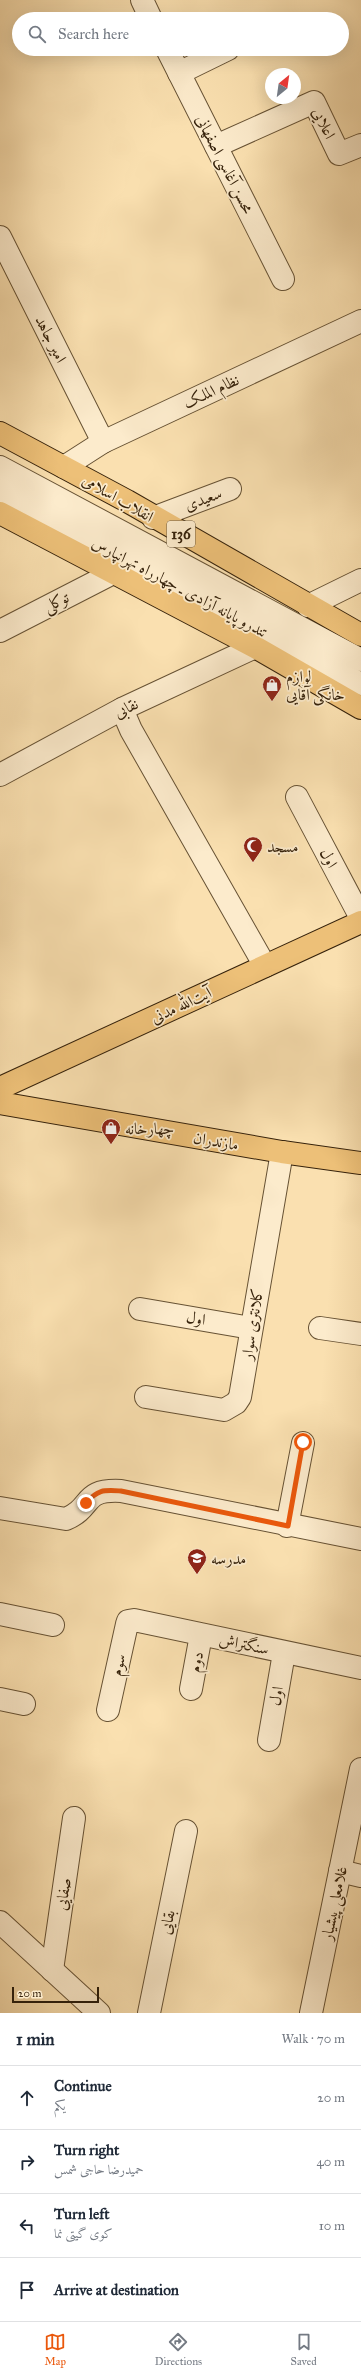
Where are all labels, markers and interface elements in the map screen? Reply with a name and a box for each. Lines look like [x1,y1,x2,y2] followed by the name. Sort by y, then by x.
[12,12,349,56] search box
[26,23,48,45] icon: search
[58,25,129,43] text: Search here
[265,68,301,104] north arrow
[307,104,340,142] street label: اعلایی
[190,111,258,218] street label: محسن آغاسی اصفهانی
[31,312,71,366] street label: امیر جاهد
[180,370,244,417] street label: نظام الملک
[78,470,157,527] street label: انقلاب اسلامی
[182,483,224,515] street label: سعیدی
[167,521,195,547] road number: 136
[88,532,271,643] street label: تندرو پایانه آزادی ـ چهارراه تهرانپارس
[40,587,74,618] street label: توکلی
[286,667,345,706] place label: لوازم خانگی آقایی
[261,674,283,702] shop icon: لوازم خانگی آقایی
[111,694,142,724] street label: نقابی
[242,835,264,863] mosque icon: مسجد
[267,837,298,856] place label: مسجد
[316,845,342,871] street label: اول
[146,979,216,1028] street label: آیت‌الله مدنی
[100,1117,122,1145] shop icon: چهارخانه
[125,1119,174,1139] place label: چهارخانه
[192,1128,240,1154] street label: مازندران
[237,1287,268,1363] street label: کلانتری سوار
[185,1307,207,1329] street label: اول
[294,1433,312,1451] route start
[77,1494,95,1512] route end
[186,1547,208,1575] school or university icon: مدرسه
[211,1549,246,1568] place label: مدرسه
[217,1628,271,1659] street label: سنگتراش
[185,1650,212,1675] street label: دوم
[106,1652,134,1679] street label: سوم
[265,1685,287,1707] street label: اول
[316,1864,353,1944] street label: غلامعلی پیشیار
[51,1877,76,1912] street label: صفایی
[155,1908,180,1936] street label: بقایی
[12,1985,99,2004] scale bar
[18,1987,41,2000] text: 20 m
[16,2029,55,2050] text: 1 min
[282,2031,345,2047] text: Walk · 70 m
[54,2077,112,2095] text: Continue
[16,2087,38,2109] icon: ahead
[317,2090,345,2106] text: 20 m
[54,2098,65,2114] text: یکم
[54,2141,119,2159] text: Turn right
[16,2151,38,2173] icon: right
[316,2154,345,2170] text: 40 m
[54,2162,144,2178] text: حمیدرضا حاجی شمس
[54,2205,110,2223] text: Turn left
[16,2215,38,2237] icon: left
[319,2218,345,2234] text: 10 m
[54,2226,112,2242] text: کوی گیتی نما
[16,2279,38,2301] icon: arrive
[54,2281,179,2299] text: Arrive at destination
[44,2331,66,2368] tab: Map
[155,2331,202,2368] tab: Directions
[291,2331,317,2368] tab: Saved

